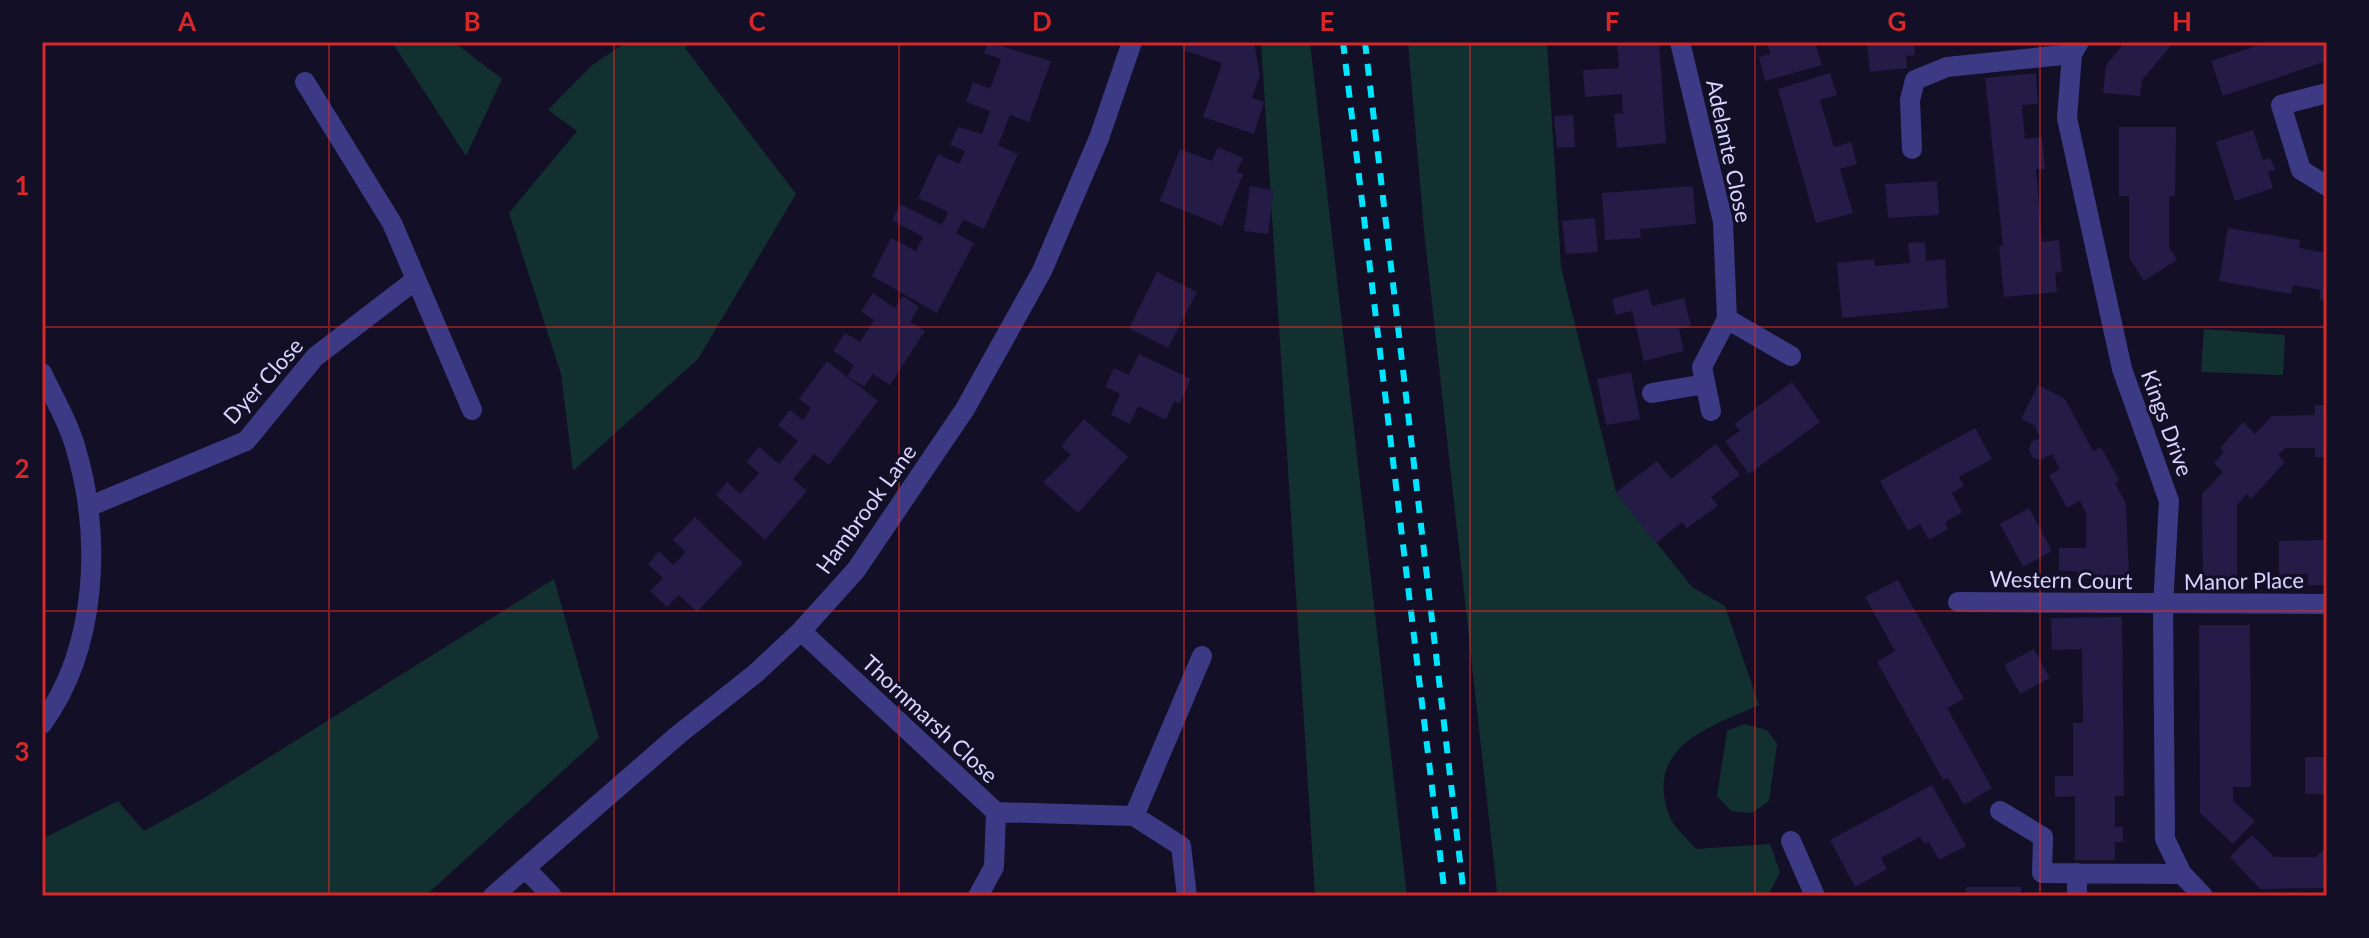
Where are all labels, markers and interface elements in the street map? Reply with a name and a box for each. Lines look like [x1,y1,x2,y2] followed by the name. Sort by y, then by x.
[177,5,197,37] text: A
[463,5,481,37] text: B
[748,5,766,37] text: C
[1032,5,1052,37] text: D
[1320,5,1334,37] text: E
[1605,5,1619,37] text: F
[1888,5,1906,37] text: G
[2172,5,2192,37] text: H
[1701,77,1758,225] street label: Adelante Close
[14,169,30,201] text: 1
[217,332,308,429] street label: Dyer Close
[2136,366,2199,480] street label: Kings Drive
[810,439,922,579] street label: Hambrook Lane
[14,452,30,484] text: 2
[1989,565,2133,594] street label: Western Court
[2184,566,2304,595] street label: Manor Place
[857,649,1004,788] street label: Thornmarsh Close
[14,735,30,767] text: 3

